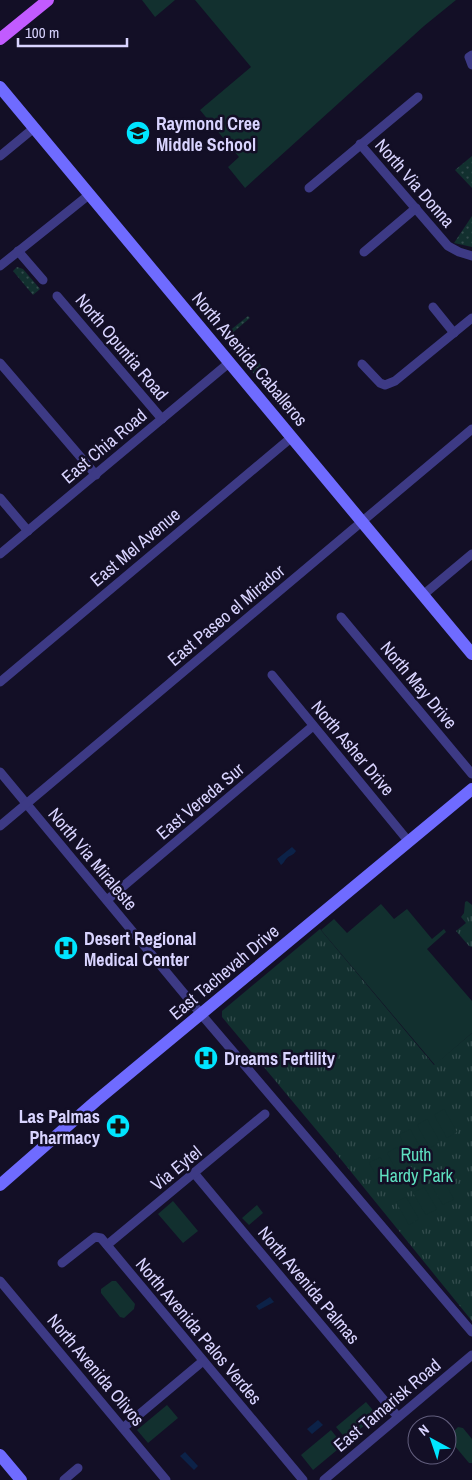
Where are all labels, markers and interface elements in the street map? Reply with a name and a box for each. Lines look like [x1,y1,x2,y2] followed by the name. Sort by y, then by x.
[18,15,126,47] scale bar
[25,22,59,43] text: 100 m
[156,111,260,157] place label: Raymond Cree Middle School
[125,120,151,146] school or university icon: Raymond Cree Middle School
[370,133,460,233] street label: North Via Donna
[186,287,314,431] street label: North Avenida Caballeros
[70,288,174,406] street label: North Opuntia Road
[56,403,152,489] street label: East Chia Road
[85,502,185,592] street label: East Mel Avenue
[162,558,290,672] street label: East Paseo el Mirador
[375,636,463,734] street label: North May Drive
[306,695,400,801] street label: North Asher Drive
[151,757,249,845] street label: East Vereda Sur
[43,802,143,916] street label: North Via Miraleste
[164,919,284,1025] street label: East Tachevah Drive
[84,926,196,972] place label: Desert Regional Medical Center
[53,935,79,961] hospital icon: Desert Regional Medical Center
[193,1045,219,1071] hospital icon: Dreams Fertility
[224,1046,336,1071] place label: Dreams Fertility
[19,1104,101,1150] place label: Las Palmas Pharmacy
[105,1113,131,1139] pharmacy icon: Las Palmas Pharmacy
[145,1140,207,1196] street label: Via Eytel
[379,1142,454,1188] park label: Ruth Hardy Park
[252,1221,366,1349] street label: North Avenida Palmas
[130,1252,268,1410] street label: North Avenida Palos Verdes
[42,1309,150,1431] street label: North Avenida Olivos
[328,1353,446,1457] street label: East Tamarisk Road
[407,1415,457,1465] north arrow
[415,1420,433,1440] text: N

